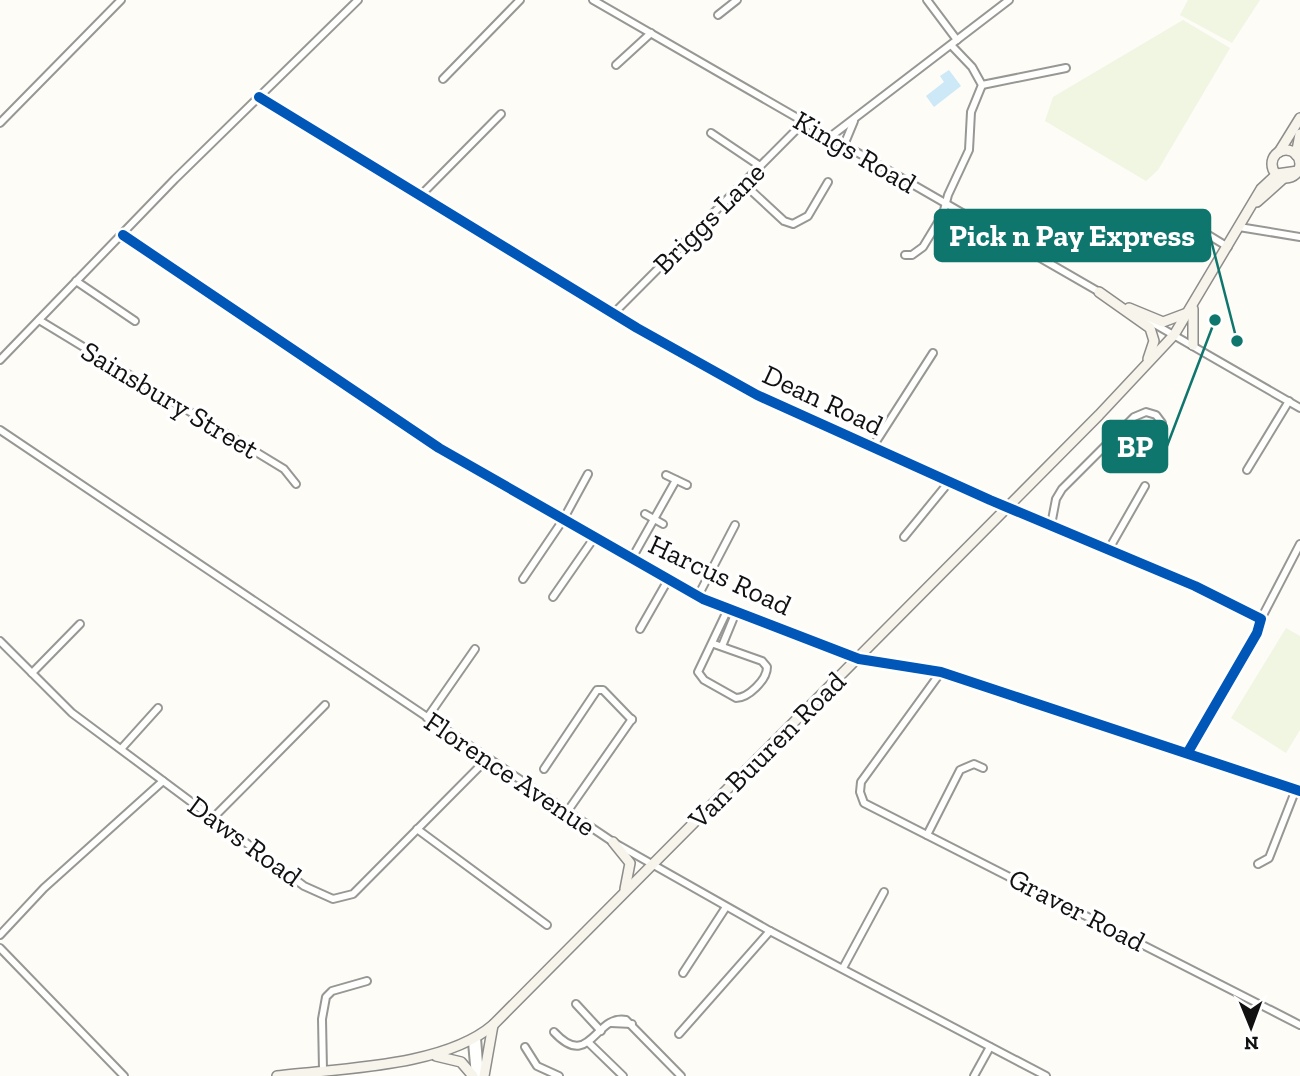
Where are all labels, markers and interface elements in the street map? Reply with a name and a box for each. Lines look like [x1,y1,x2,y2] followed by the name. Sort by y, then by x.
[788,104,922,200] street label: Kings Road
[646,155,772,281] street label: Briggs Lane
[935,210,1210,261] callout: Pick n Pay Express
[949,218,1195,254] text: Pick n Pay Express
[75,334,265,466] street label: Sainsbury Street
[758,358,888,442] street label: Dean Road
[1103,421,1167,472] callout: BP
[1117,429,1153,465] text: BP
[643,528,797,622] street label: Harcus Road
[681,665,852,836] street label: Van Buuren Road
[418,705,602,843] street label: Florence Avenue
[182,789,308,893] street label: Daws Road
[1003,862,1151,958] street label: Graver Road
[1216,992,1286,1062] north arrow
[1244,1032,1259,1055] text: N

